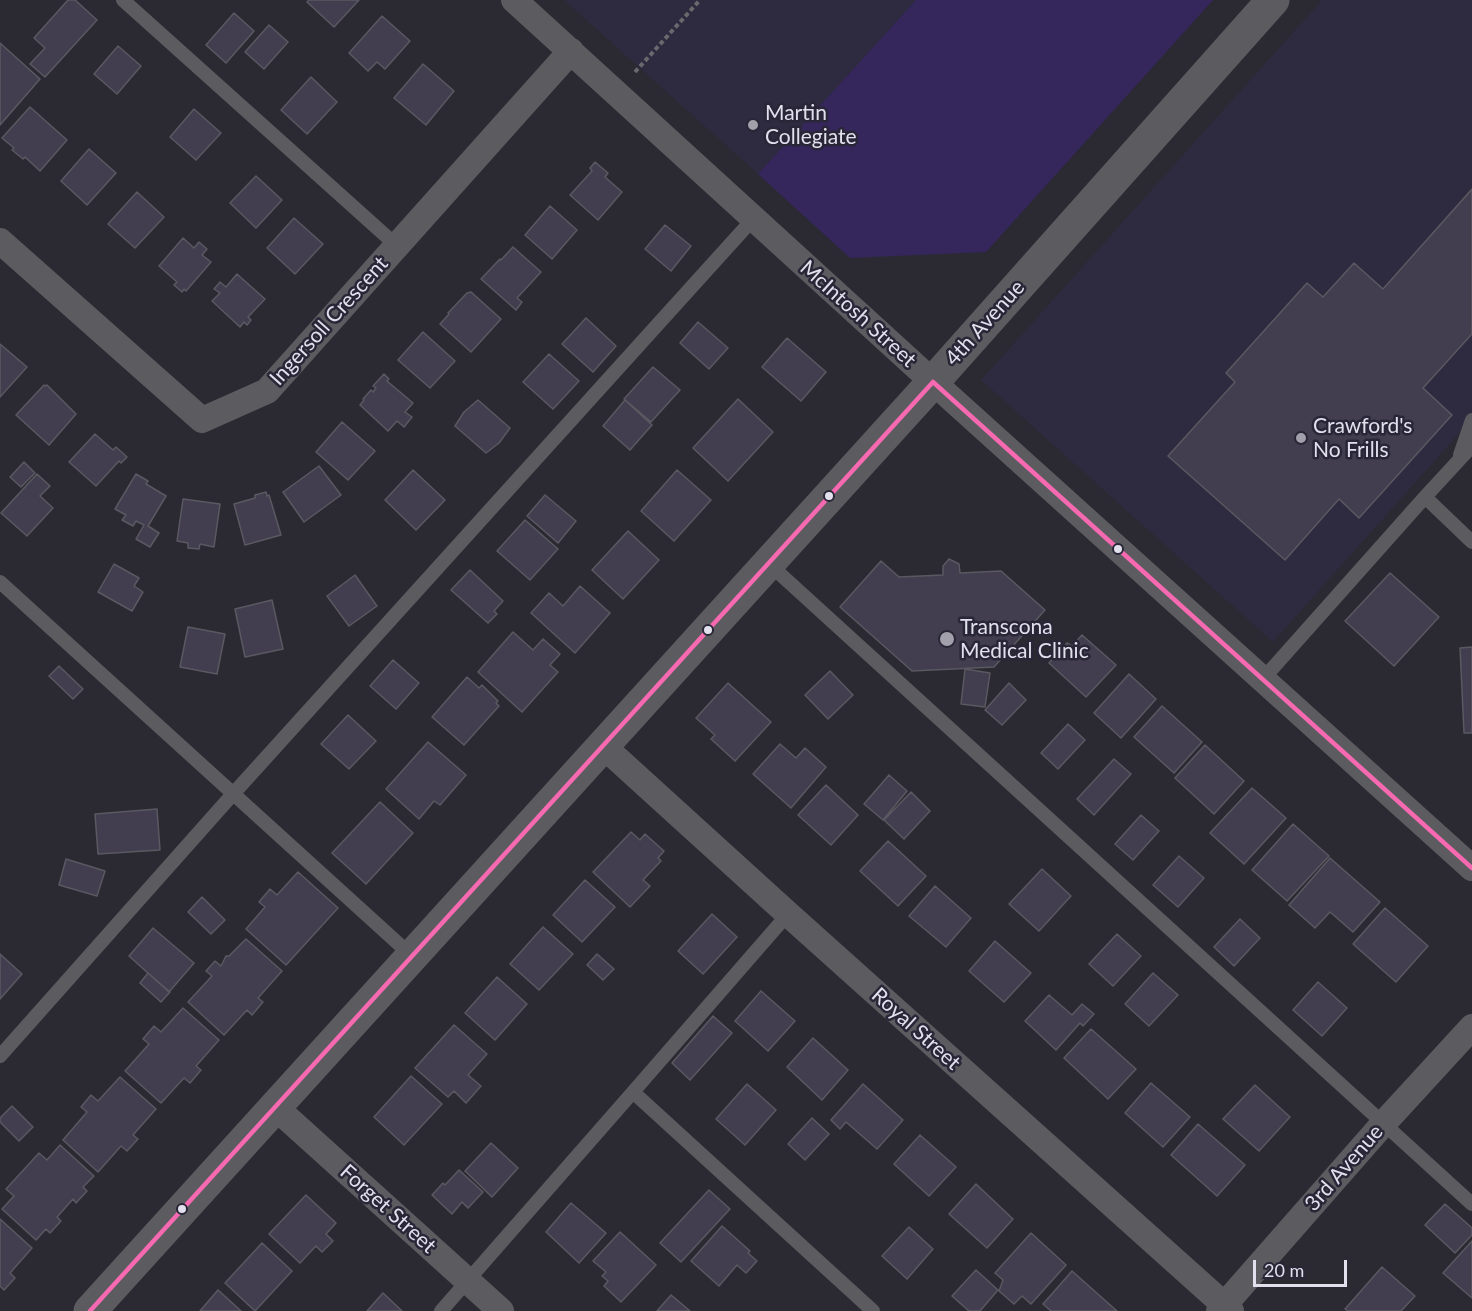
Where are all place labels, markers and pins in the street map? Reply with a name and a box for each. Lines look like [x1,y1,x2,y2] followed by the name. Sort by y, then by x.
[765,100,857,150] place label: Martin Collegiate
[746,118,760,132] marker: Martin Collegiate
[1313,413,1412,463] place label: Crawford's No Frills
[1294,431,1308,445] marker: Crawford's No Frills
[823,490,835,502] unlabelled marker
[1112,543,1124,555] unlabelled marker
[960,614,1089,664] place label: Transcona Medical Clinic
[702,624,714,636] unlabelled marker
[938,630,956,648] marker: Transcona Medical Clinic
[176,1203,188,1215] unlabelled marker

